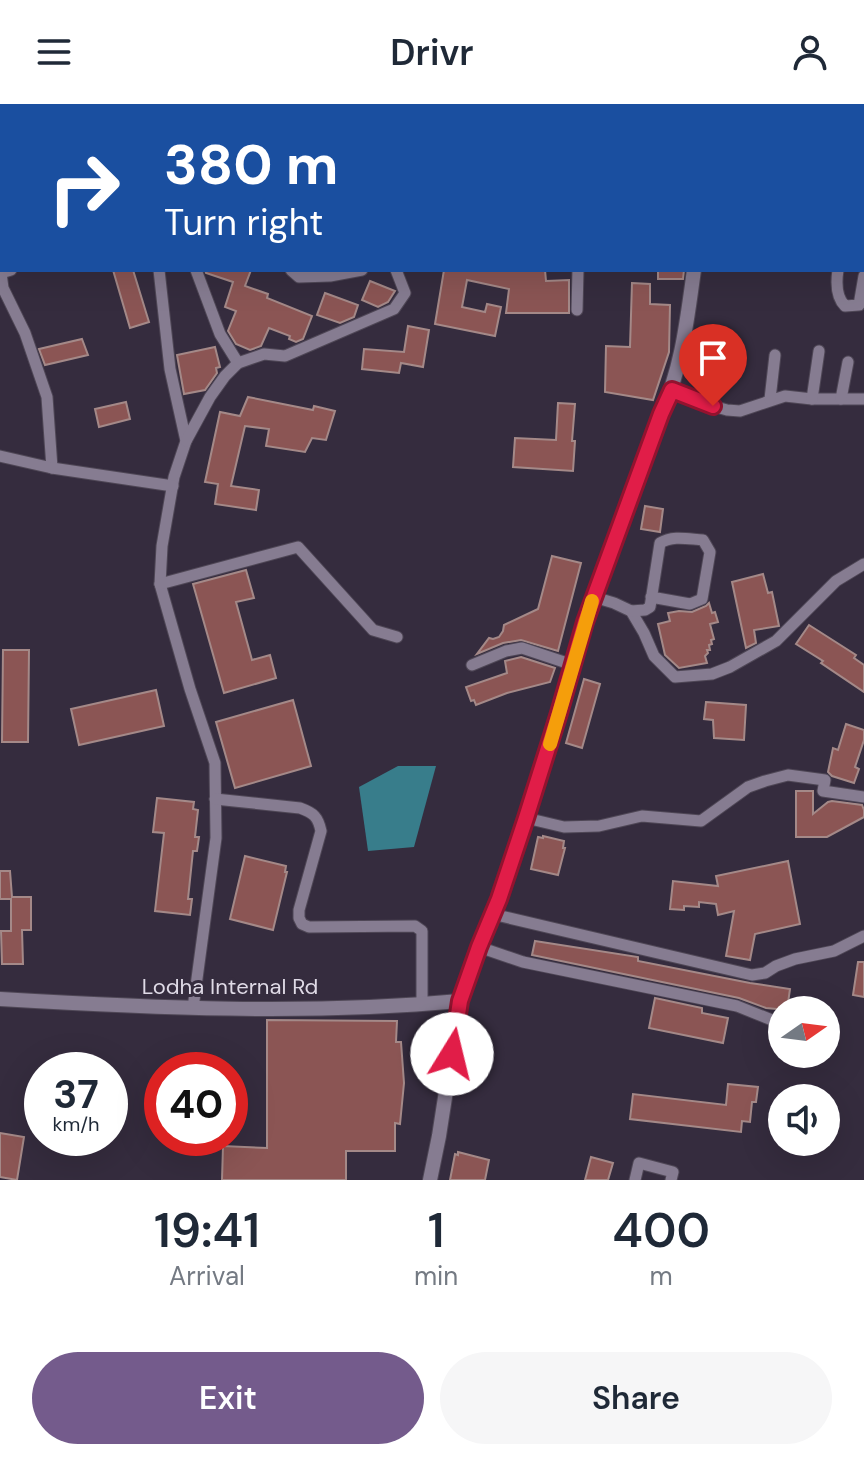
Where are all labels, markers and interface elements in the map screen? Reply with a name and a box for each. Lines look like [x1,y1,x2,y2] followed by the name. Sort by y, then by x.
[390,29,474,76] text: Drivr
[32,30,76,74] icon: menu
[788,30,832,74] icon: person
[164,128,339,201] text: 380 m
[32,136,136,240] icon: right
[164,199,323,246] text: Turn right
[679,324,747,406] pin
[691,336,735,380] icon: arrive
[142,972,318,1001] street label: Lodha Internal Rd
[768,996,840,1068] north arrow
[768,996,840,1156] map controls
[410,1012,494,1096] position arrow
[144,1052,248,1156] speed limit sign: 40
[53,1068,99,1120] text: 37
[768,1084,840,1156] button: sound
[52,1111,100,1137] text: km/h
[154,1199,260,1262] text: 19:41
[428,1199,444,1262] text: 1
[612,1199,710,1262] text: 400
[169,1259,245,1293] text: Arrival
[414,1259,458,1293] text: min
[650,1259,673,1293] text: m
[32,1352,424,1444] button: Exit
[440,1352,832,1444] button: Share

